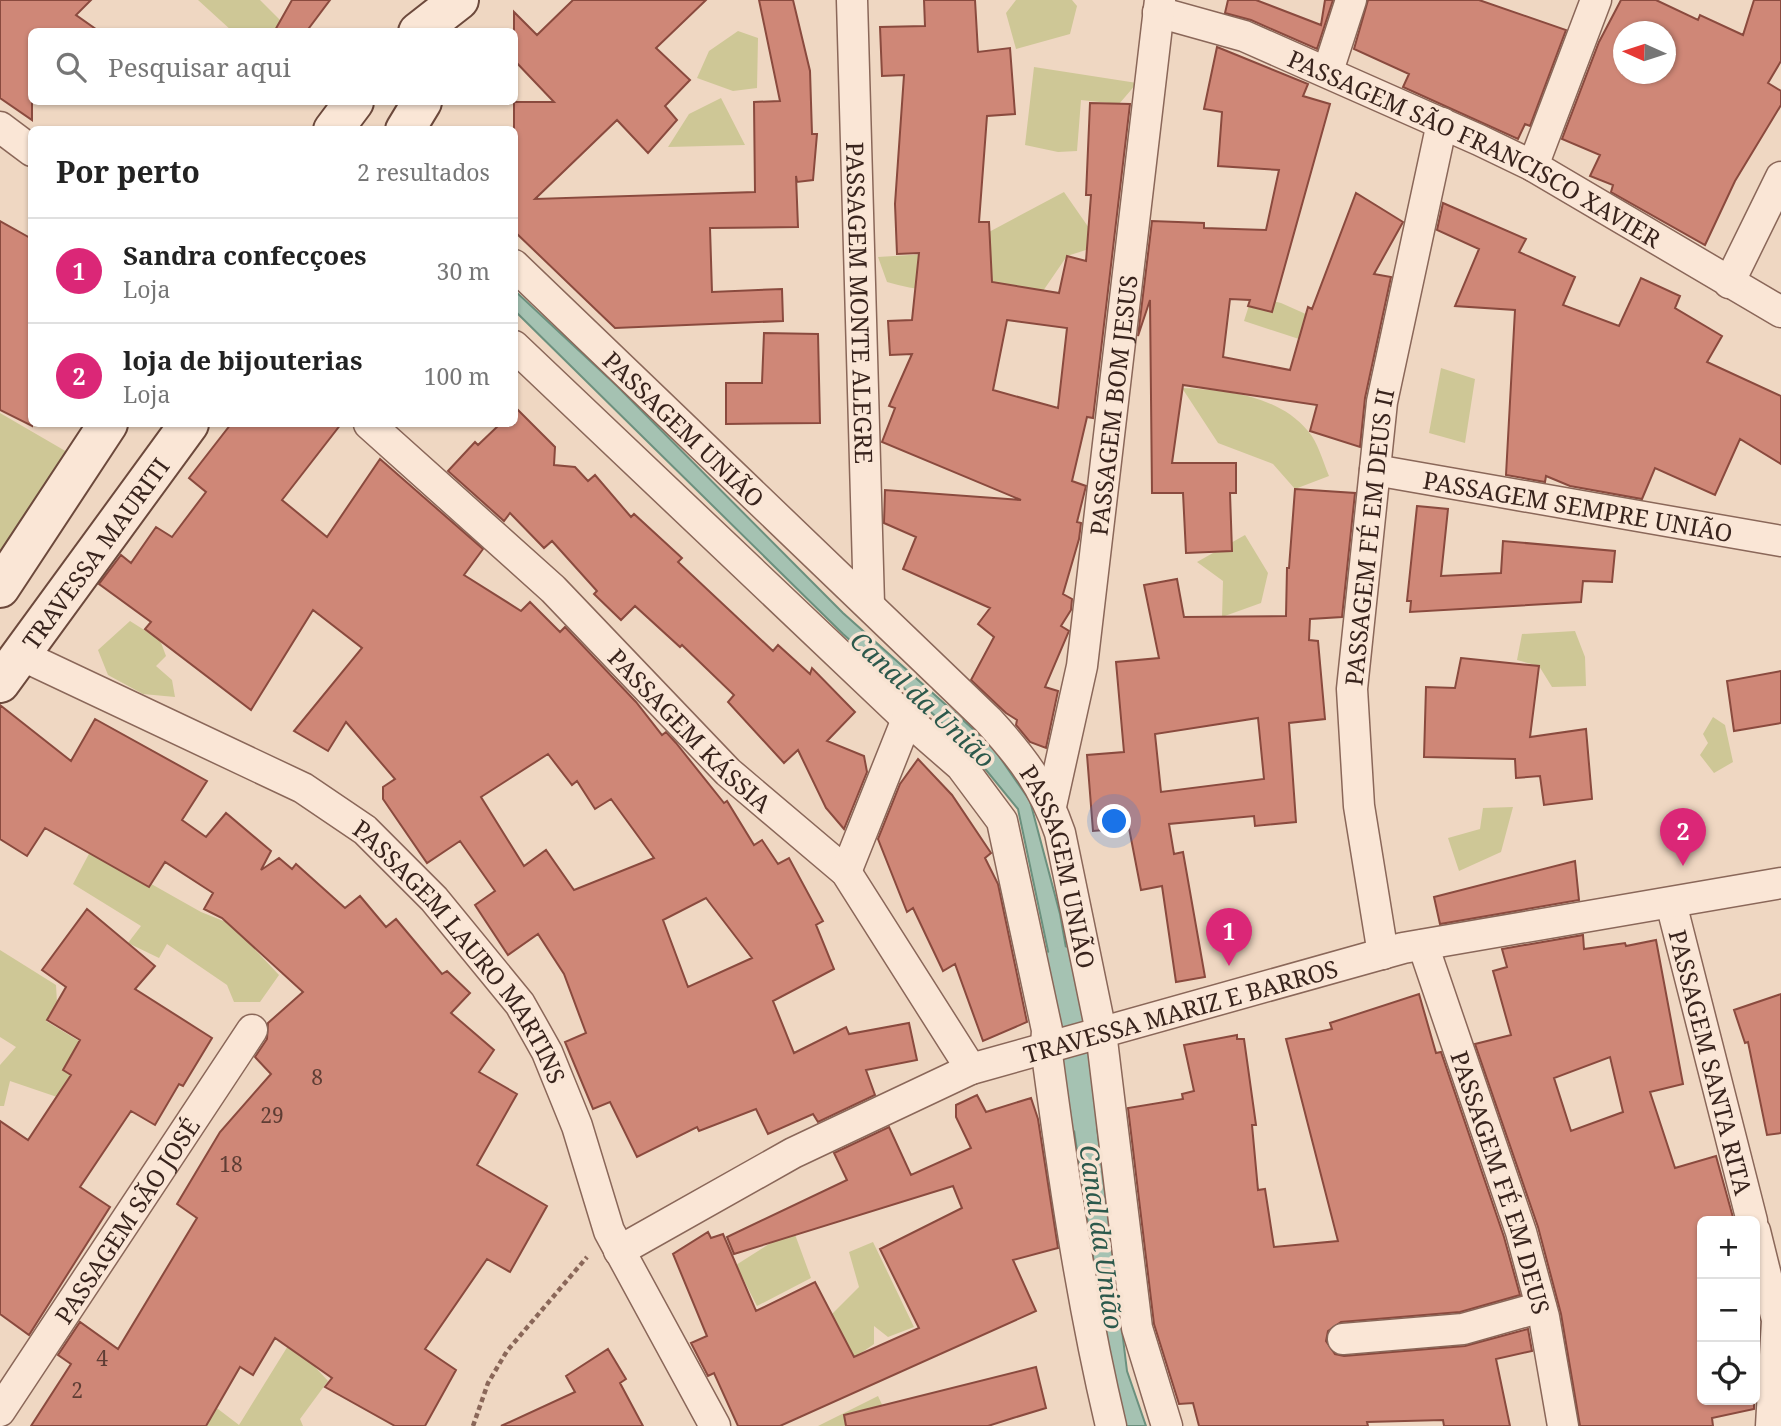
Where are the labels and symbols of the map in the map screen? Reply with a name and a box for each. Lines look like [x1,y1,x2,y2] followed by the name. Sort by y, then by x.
[1613,21,1676,84] north arrow
[1283,41,1668,255] street label: PASSAGEM SÃO FRANCISCO XAVIER
[839,141,882,464] street label: PASSAGEM MONTE ALEGRE
[1081,273,1144,537] street label: PASSAGEM BOM JESUS
[596,343,772,514] street label: PASSAGEM UNIÃO
[1336,385,1401,687] street label: PASSAGEM FÉ EM DEUS II
[14,450,176,655] street label: TRAVESSA MAURITI
[1421,462,1735,549] street label: PASSAGEM SEMPRE UNIÃO
[843,622,1003,776] water label: Canal da União
[602,641,779,819] street label: PASSAGEM KÁSSIA
[1013,758,1104,971] street label: PASSAGEM UNIÃO
[1097,804,1131,838] your location
[1660,808,1706,866] pin: 2
[347,811,574,1088] street label: PASSAGEM LAURO MARTINS
[1206,908,1252,966] pin: 1
[1662,926,1761,1198] street label: PASSAGEM SANTA RITA
[1019,951,1341,1070] street label: TRAVESSA MARIZ E BARROS
[1444,1046,1559,1318] street label: PASSAGEM FÉ EM DEUS
[311,1063,323,1091] house number: 8
[260,1101,284,1129] house number: 29
[46,1111,206,1329] street label: PASSAGEM SÃO JOSÉ
[1071,1142,1133,1332] water label: Canal da União
[219,1150,243,1178] house number: 18
[96,1344,108,1372] house number: 4
[71,1376,83,1404] house number: 2

